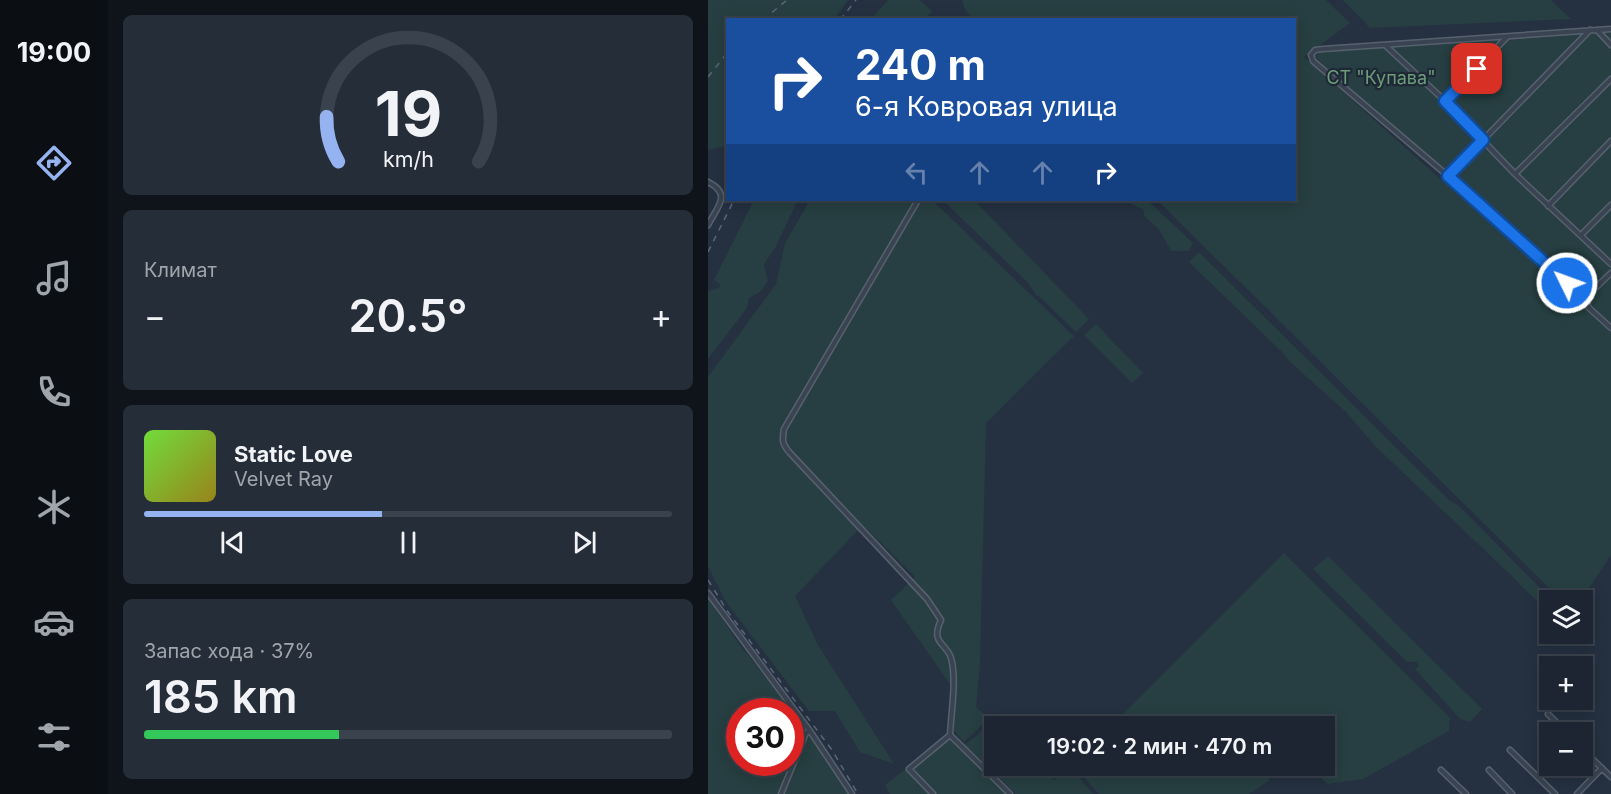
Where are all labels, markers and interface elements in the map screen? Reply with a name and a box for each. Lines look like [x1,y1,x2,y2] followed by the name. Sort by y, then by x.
[17,36,91,69] text: 19:00
[855,39,986,90] text: 240 m
[756,42,834,120] icon: right
[1451,43,1502,94] pin
[1460,52,1493,85] icon: arrive
[1326,67,1436,88] park label: СТ "Купава"
[374,76,442,151] text: 19
[855,90,1118,123] text: 6-я Ковровая улица
[33,142,75,184] icon: directions
[383,146,433,172] text: km/h
[900,156,933,189] icon: left
[963,156,996,189] icon: ahead
[1026,156,1059,189] icon: ahead
[1089,156,1122,189] icon: right
[1535,251,1599,315] position arrow
[33,257,75,299] icon: music
[144,258,217,282] text: Климат
[348,288,468,343] text: 20.5°
[144,296,166,336] text: −
[650,296,672,336] text: +
[33,371,75,413] icon: phone
[234,441,353,467] text: Static Love
[234,467,333,491] text: Velvet Ray
[33,486,75,528] icon: climate
[216,526,249,559] icon: previous
[392,526,425,559] icon: pause
[568,526,601,559] icon: next
[1539,590,1593,776] map controls
[1539,590,1593,644] button: layers
[33,601,75,643] icon: car
[144,639,314,663] text: Запас хода · 37%
[1539,656,1593,710] button: +
[144,669,298,724] text: 185 km
[726,698,804,776] speed limit sign: 30
[33,716,75,758] icon: filters
[1539,722,1593,776] button: −
[1047,733,1272,759] text: 19:02 · 2 мин · 470 m

